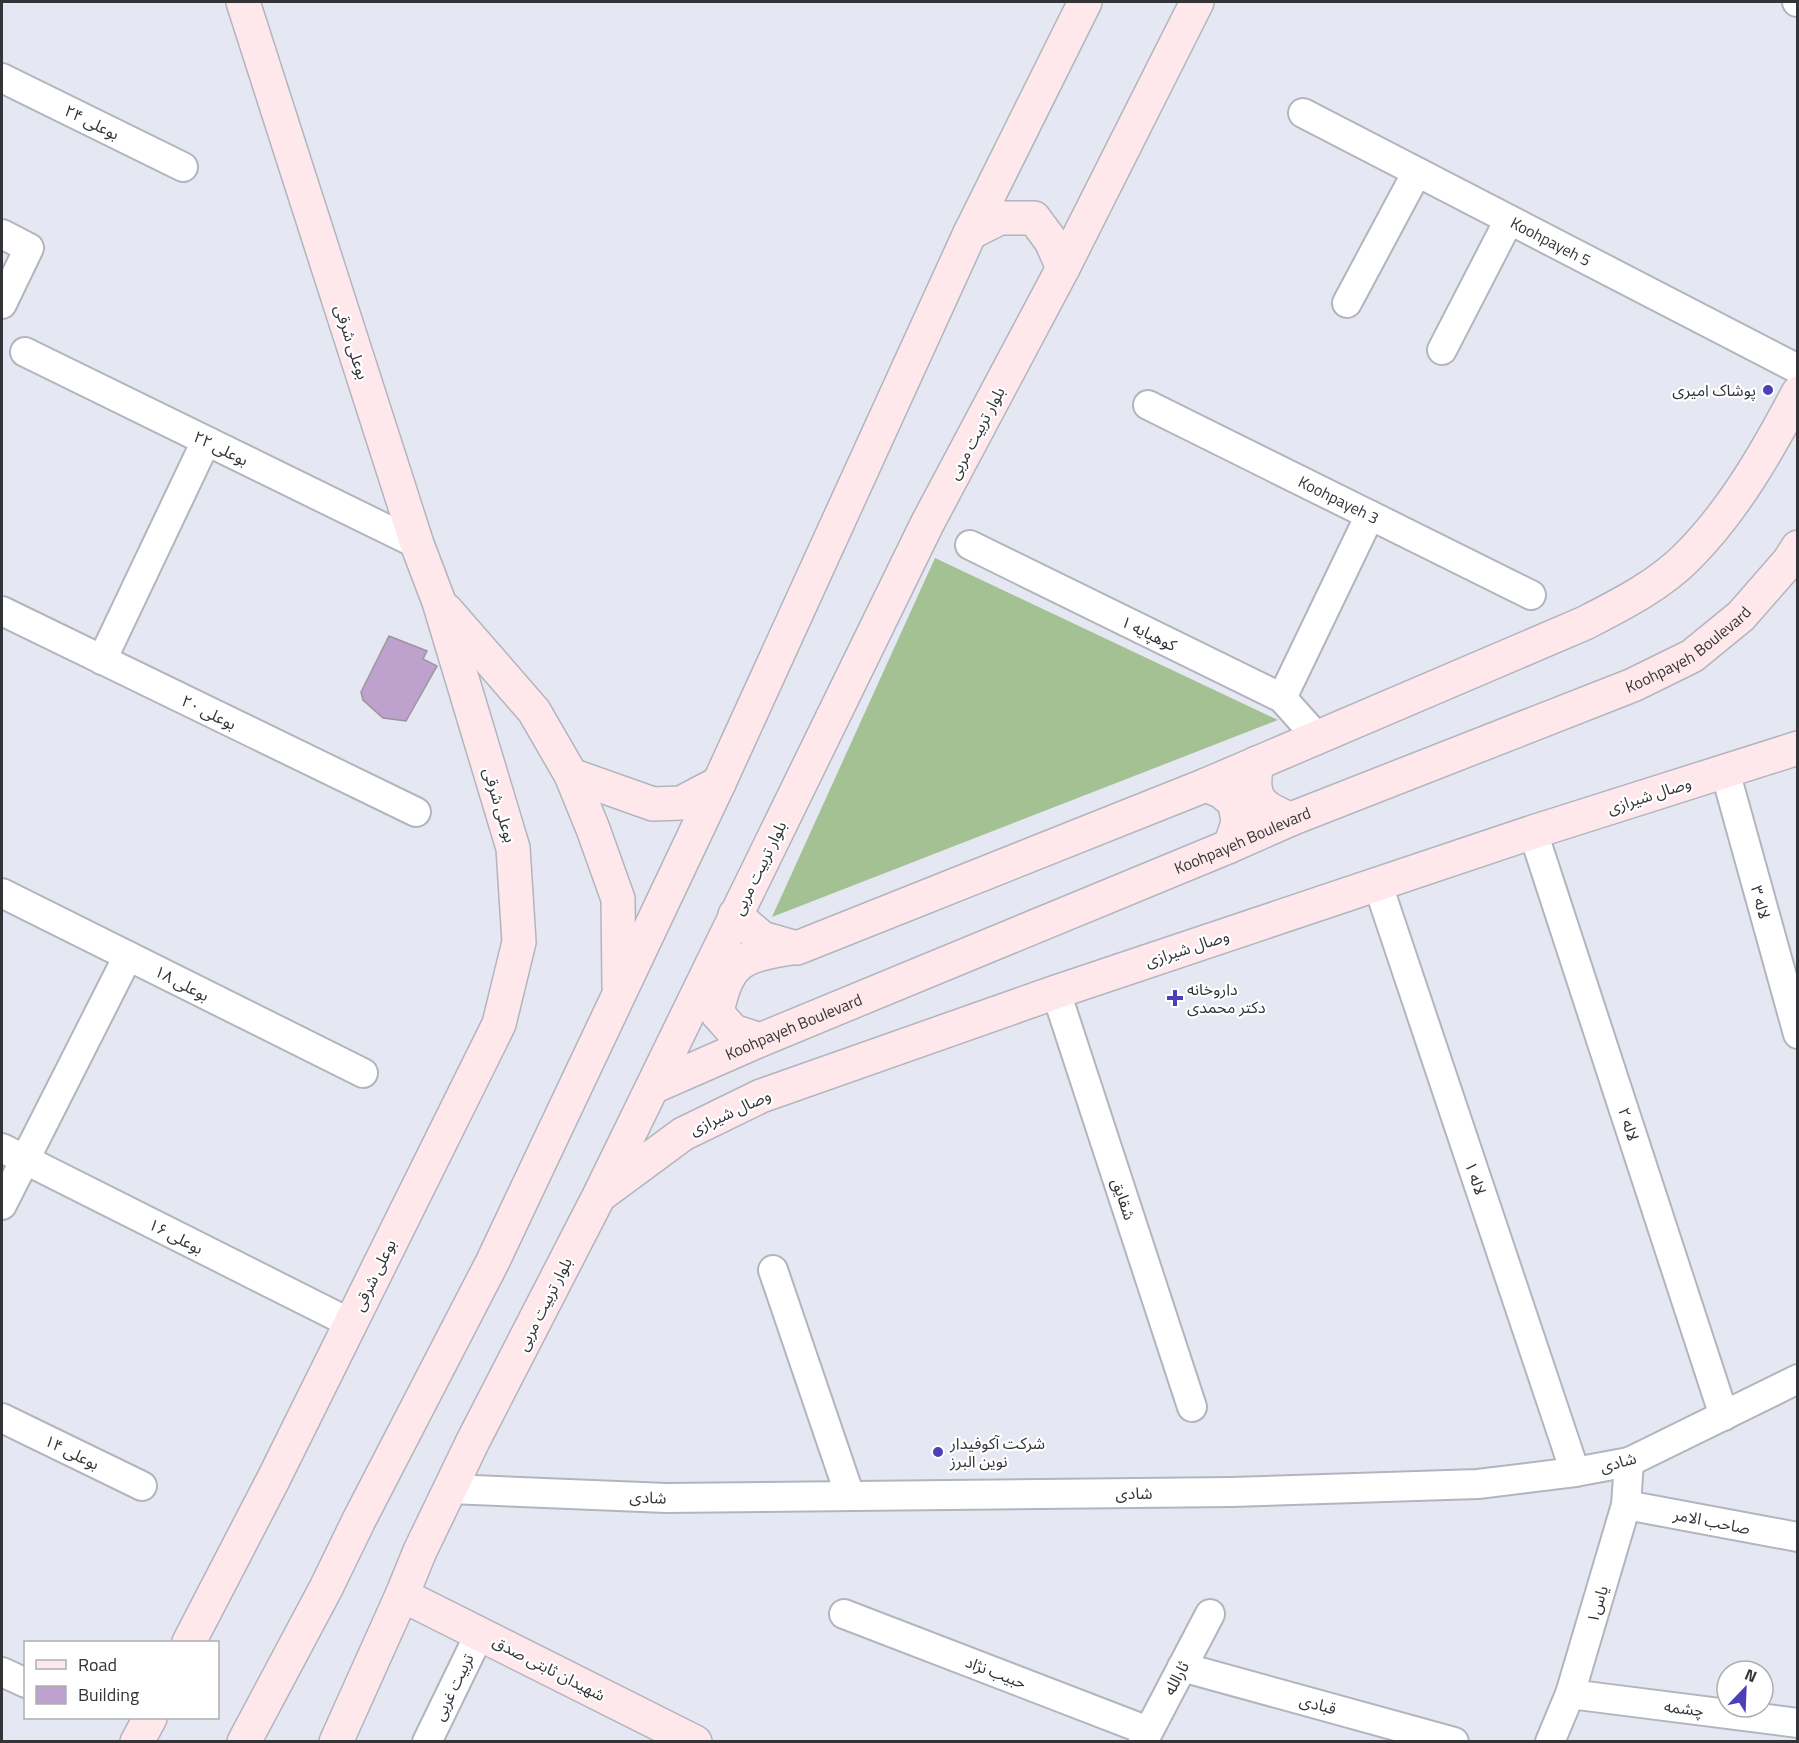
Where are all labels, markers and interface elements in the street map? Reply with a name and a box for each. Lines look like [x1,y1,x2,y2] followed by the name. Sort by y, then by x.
[61,98,123,146] street label: بوعلی ۲۴
[1506,210,1595,272] street label: Koohpayeh 5
[329,302,375,382] street label: بوعلی شرقی
[1672,378,1756,402] place label: پوشاک امیری
[941,382,1011,484] street label: بلوار تربیت مربی
[1761,383,1775,397] marker: پوشاک امیری
[190,424,252,472] street label: بوعلی ۲۲
[1294,469,1383,530] street label: Koohpayeh 3
[1622,601,1757,699] street label: Koohpayeh Boulevard
[1117,609,1181,657] street label: کوهپایه ۱
[178,688,240,736] street label: بوعلی ۲۰
[477,765,523,845] street label: بوعلی شرقی
[1604,770,1694,820] street label: وصال شیرازی
[1170,800,1314,880] street label: Koohpayeh Boulevard
[726,817,792,919] street label: بلوار تربیت مربی
[1745,883,1777,921] street label: لاله ۳
[1142,923,1232,973] street label: وصال شیرازی
[151,959,213,1007] street label: بوعلی ۱۸
[1187,977,1266,1019] place label: داروخانه دکتر محمدی
[721,987,866,1066] street label: Koohpayeh Boulevard
[1168,991,1182,1005] marker: داروخانه دکتر محمدی
[685,1083,775,1141] street label: وصال شیرازی
[1612,1104,1646,1144] street label: لاله ۲
[1459,1158,1493,1198] street label: لاله ۱
[1106,1175,1142,1223] street label: شقایق
[145,1212,207,1260] street label: بوعلی ۱۶
[346,1235,402,1315] street label: بوعلی شرقی
[510,1253,578,1355] street label: بلوار تربیت مربی
[41,1428,103,1476] street label: بوعلی ۱۴
[949,1431,1045,1473] place label: شرکت آکوفیدار نوین البرز
[931,1445,945,1459] marker: شرکت آکوفیدار نوین البرز
[1597,1446,1639,1478] street label: شادی
[1115,1481,1153,1505] street label: شادی
[629,1484,667,1510] street label: شادی
[1671,1502,1752,1540] street label: صاحب الامر
[1580,1582,1614,1626] street label: یاس۱
[488,1629,610,1707] street label: شهیدان ثابتی صدق
[24,1641,219,1719] legend
[426,1649,480,1725] street label: تربیت غربی
[962,1649,1030,1695] street label: حبیب نژاد
[78,1651,117,1678] text: Road
[1157,1656,1195,1699] street label: ثارالله
[1715,1659,1775,1719] north arrow
[1741,1662,1761,1688] text: N
[78,1681,139,1708] text: Building
[1297,1688,1339,1720] street label: قبادی
[1663,1694,1705,1722] street label: چشمه

